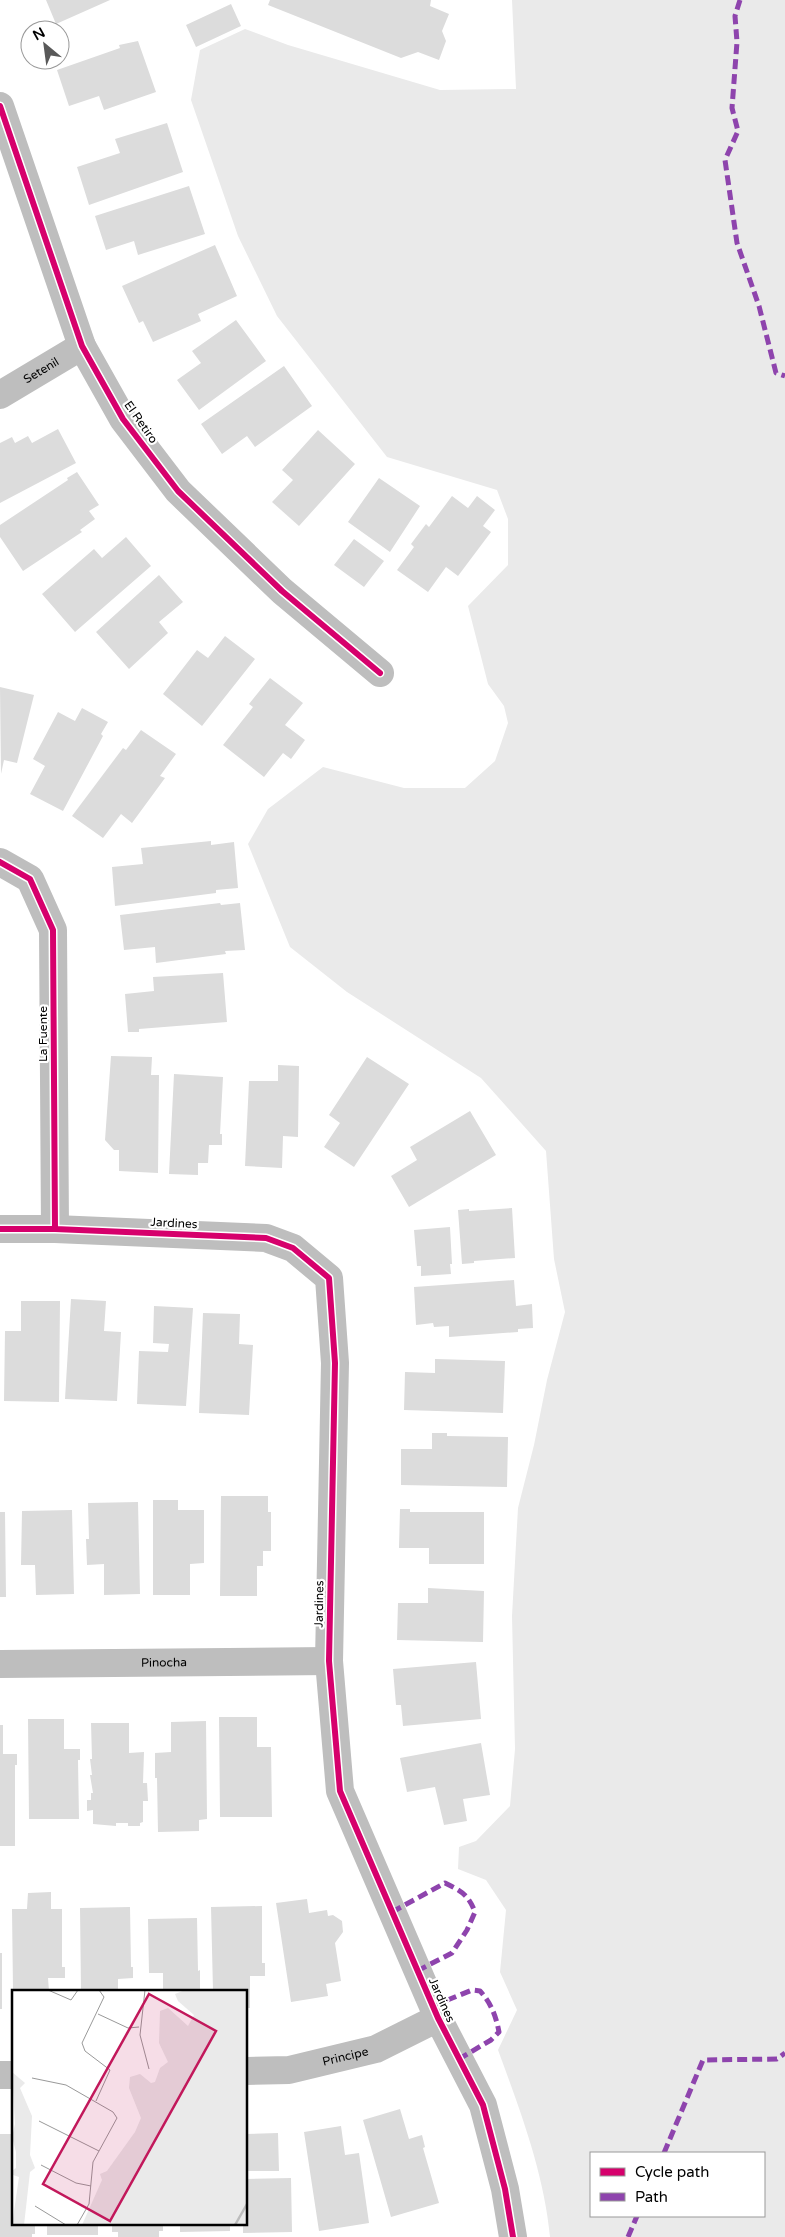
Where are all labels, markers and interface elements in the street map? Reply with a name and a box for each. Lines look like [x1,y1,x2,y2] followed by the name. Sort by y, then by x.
[20,20,70,70] north arrow
[30,24,48,44] text: N
[21,354,61,386] street label: Setenil
[121,398,161,446] street label: El Retiro
[36,1006,50,1062] street label: La Fuente
[150,1215,198,1231] street label: Jardines
[312,1580,326,1628] street label: Jardines
[141,1655,187,1670] street label: Pinocha
[426,1976,458,2025] street label: Jardines
[12,1990,248,2224] inset map
[321,2044,370,2069] street label: Principe
[590,2152,765,2217] legend
[635,2163,709,2181] text: Cycle path
[635,2188,668,2206] text: Path

